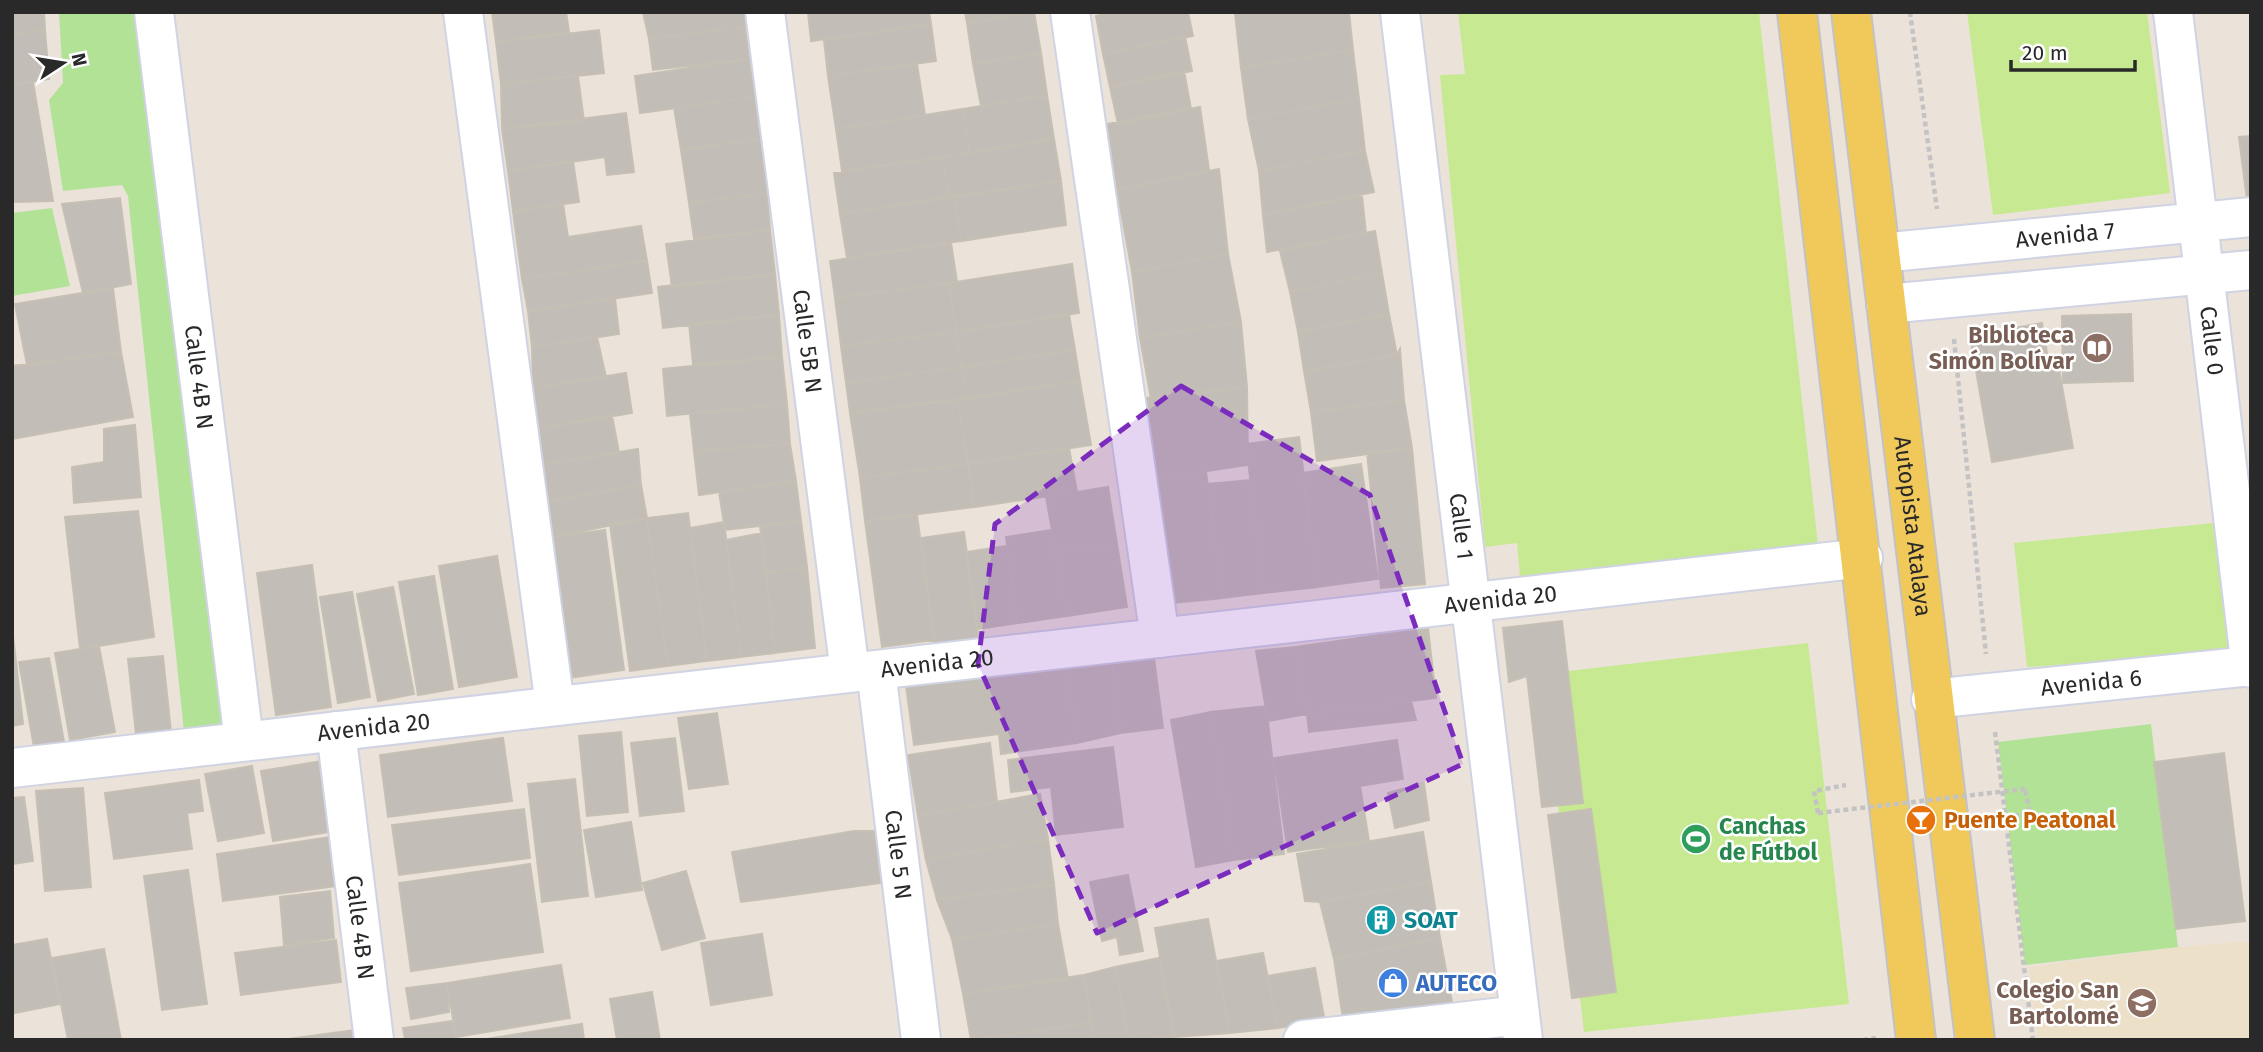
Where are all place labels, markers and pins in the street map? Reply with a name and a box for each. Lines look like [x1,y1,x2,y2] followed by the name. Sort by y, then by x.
[1929,321,2075,375] place label: Biblioteca Simón Bolívar
[2080,331,2114,365] library icon: Biblioteca Simón Bolívar
[1904,803,1938,837] bar icon: Puente Peatonal
[1944,806,2116,834] place label: Puente Peatonal
[1719,812,1818,866] place label: Canchas de Fútbol
[1679,822,1713,856] sports icon: Canchas de Fútbol
[1364,903,1398,937] building icon: SOAT
[1404,906,1458,934] place label: SOAT
[1376,966,1410,1000] shop icon: AUTECO
[1415,969,1497,997] place label: AUTECO
[1996,976,2119,1030] place label: Colegio San Bartolomé
[2125,986,2159,1020] school or university icon: Colegio San Bartolomé

